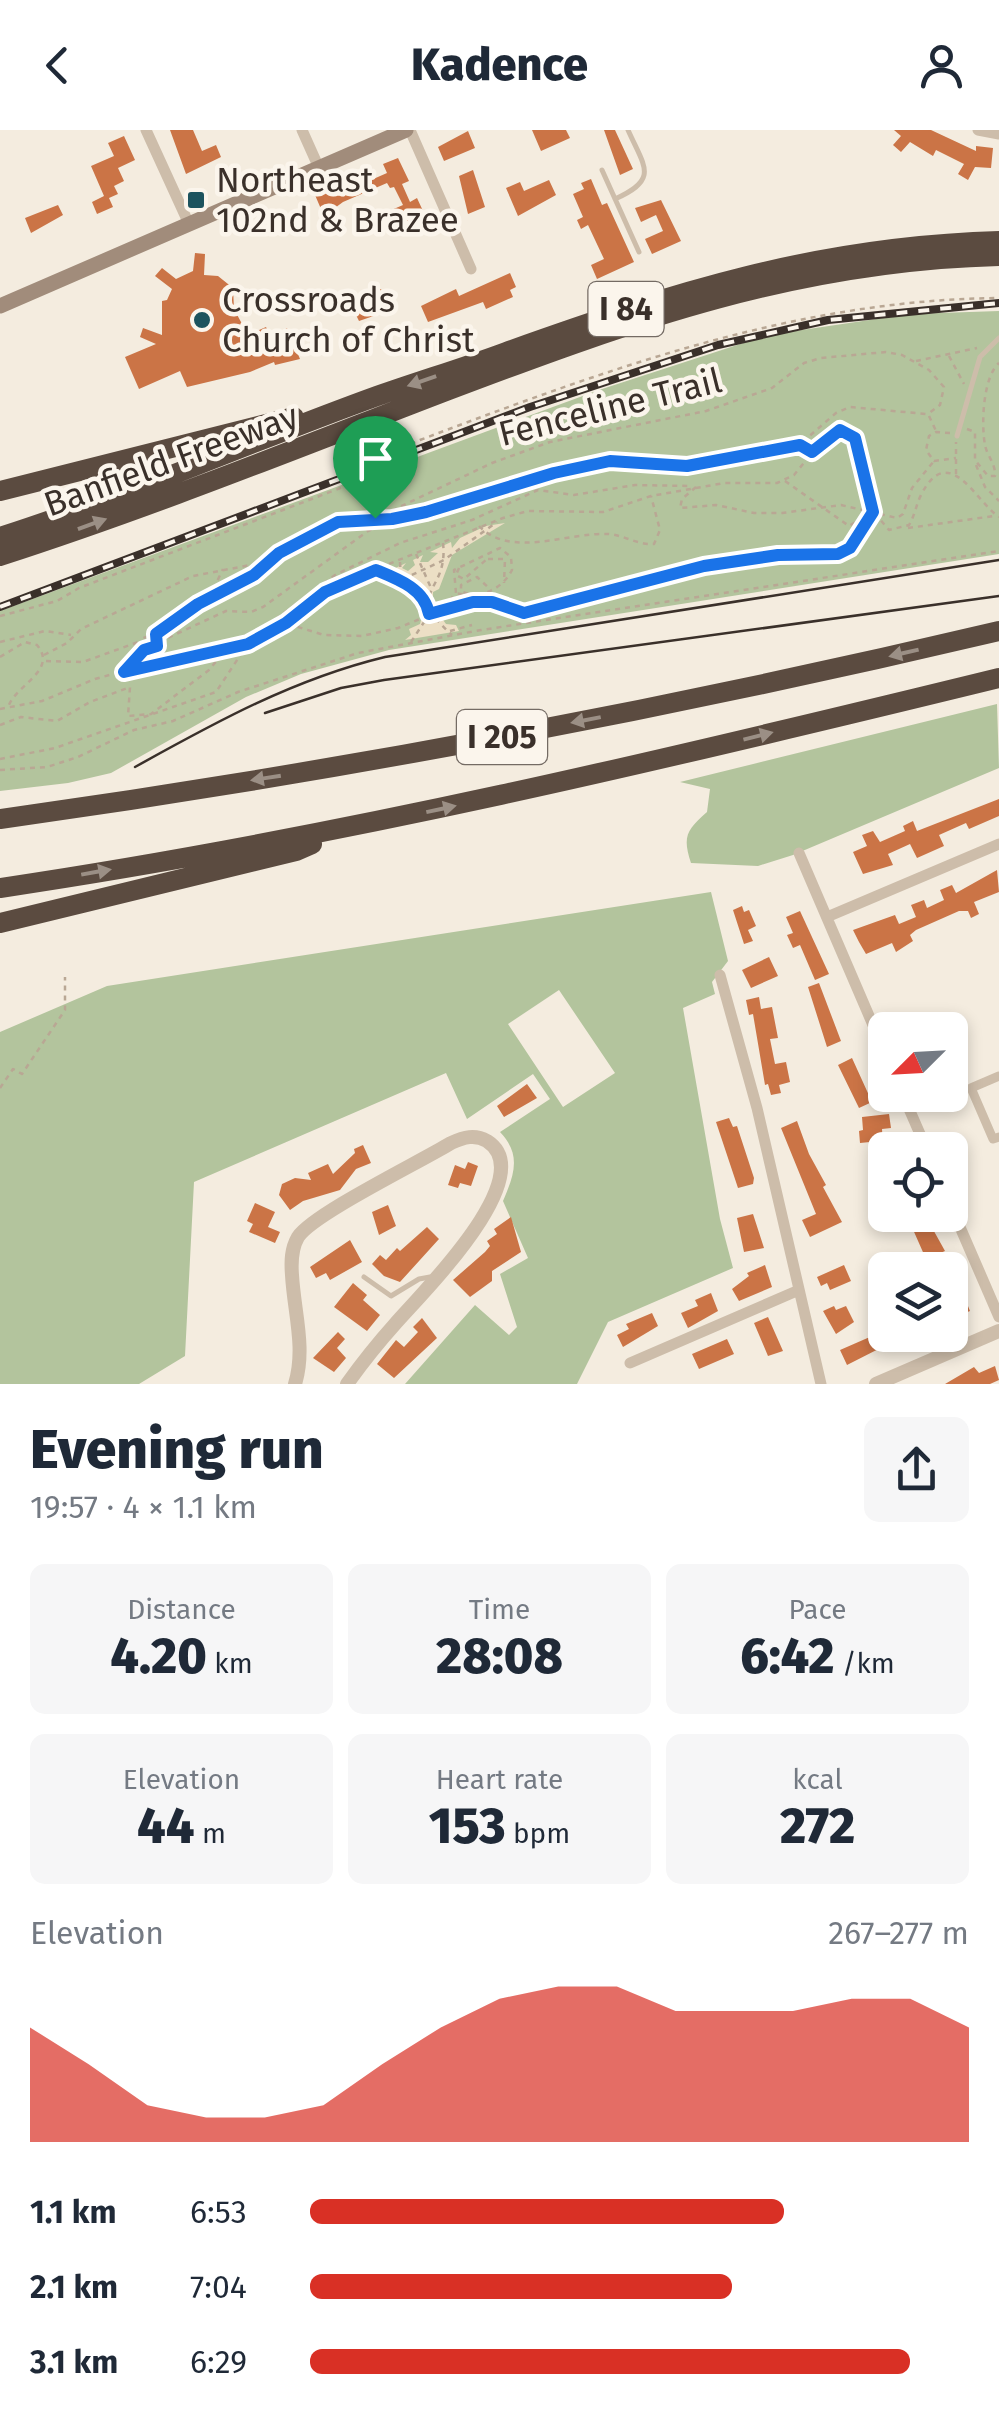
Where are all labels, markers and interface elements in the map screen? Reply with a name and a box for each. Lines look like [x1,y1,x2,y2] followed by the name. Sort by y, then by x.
[30,38,85,93] icon: back
[411,38,588,92] text: Kadence
[914,38,969,93] icon: person
[216,159,459,241] place label: Northeast 102nd & Brazee
[185,189,207,211] marker: Northeast 102nd & Brazee
[222,279,475,361] place label: Crossroads Church of Christ
[588,282,664,336] road number: I 84
[191,309,213,331] marker: Crossroads Church of Christ
[494,359,726,455] street label: Fenceline Trail
[407,374,437,389] one-way arrow
[38,395,304,525] street label: Banfield Freeway
[333,416,418,519] pin
[348,431,403,486] icon: arrive
[78,516,108,531] one-way arrow
[888,646,919,661] one-way arrow
[457,710,547,764] road number: I 205
[570,712,601,728] one-way arrow
[743,728,774,744] one-way arrow
[250,771,282,787] one-way arrow
[426,800,457,816] one-way arrow
[81,864,113,879] one-way arrow
[868,1012,968,1112] north arrow
[868,1012,968,1352] map controls
[868,1132,968,1232] button: locate
[868,1252,968,1352] button: layers
[30,1417,324,1483] text: Evening run
[864,1417,969,1522] button: share
[30,1488,257,1526] text: 19:57 · 4 × 1.1 km
[127,1593,236,1626] text: Distance
[469,1593,530,1626] text: Time
[788,1593,847,1626] text: Pace
[110,1626,207,1686] text: 4.20
[436,1626,563,1686] text: 28:08
[740,1626,835,1686] text: 6:42
[207,1647,253,1680] text: km
[835,1647,895,1680] text: /km
[123,1763,240,1796] text: Elevation
[436,1763,563,1796] text: Heart rate
[792,1763,843,1796] text: kcal
[137,1796,195,1856] text: 44
[429,1796,506,1856] text: 153
[780,1796,855,1856] text: 272
[195,1817,226,1850] text: m
[506,1817,570,1850] text: bpm
[30,1914,164,1952] text: Elevation
[828,1914,969,1952] text: 267–277 m
[30,2193,116,2231] text: 1.1 km
[190,2193,247,2231] text: 6:53
[30,2268,118,2306] text: 2.1 km
[190,2268,247,2306] text: 7:04
[30,2343,118,2381] text: 3.1 km
[190,2343,247,2381] text: 6:29

